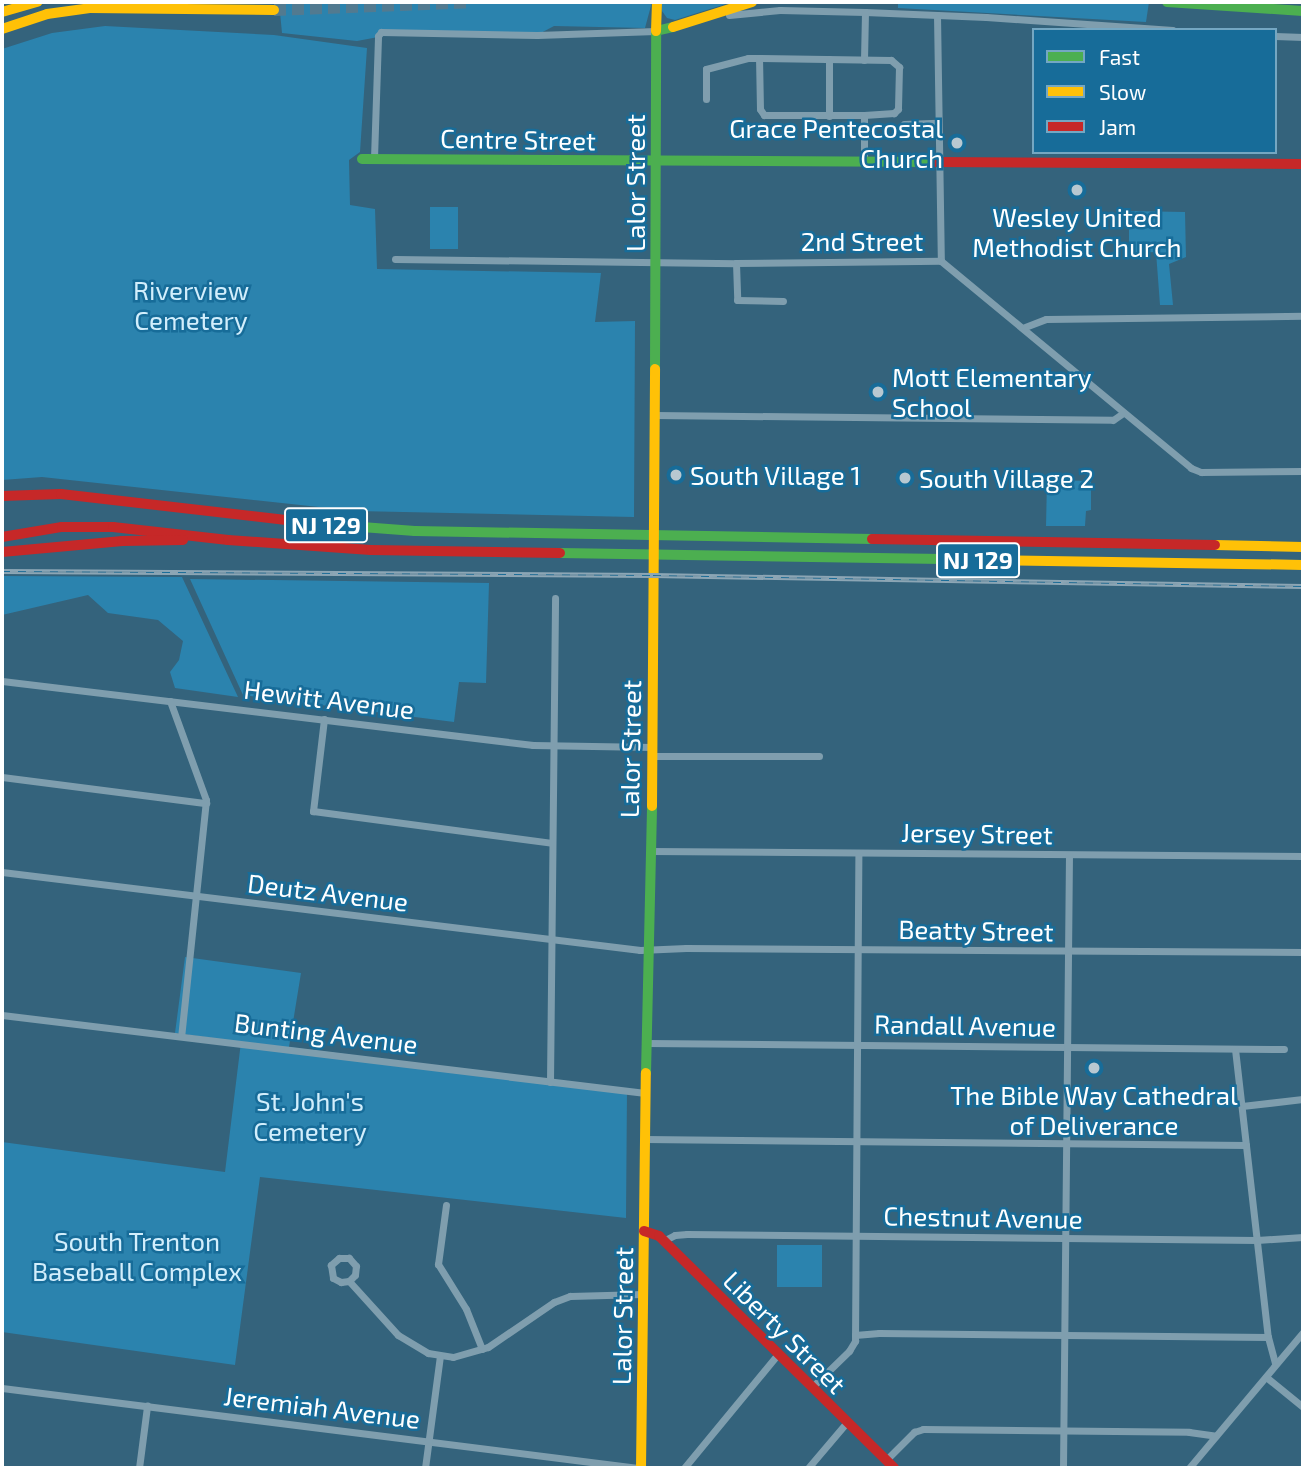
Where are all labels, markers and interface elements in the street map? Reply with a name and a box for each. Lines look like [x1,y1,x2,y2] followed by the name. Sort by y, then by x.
[1032,28,1277,154] legend
[1099,44,1140,69] text: Fast
[1099,79,1146,104] text: Slow
[729,112,943,174] place label: Grace Pentecostal Church
[619,114,651,252] street label: Lalor Street
[1099,114,1136,139] text: Jam
[440,122,596,156] street label: Centre Street
[949,135,965,151] marker: Grace Pentecostal Church
[1069,182,1085,198] marker: Wesley United Methodist Church
[972,201,1182,262] place label: Wesley United Methodist Church
[801,225,923,257] street label: 2nd Street
[133,274,249,336] park label: Riverview Cemetery
[892,361,1092,422] place label: Mott Elementary School
[870,384,886,400] marker: Mott Elementary School
[690,459,861,491] place label: South Village 1
[919,462,1095,494] place label: South Village 2
[668,467,684,483] marker: South Village 1
[897,470,913,486] marker: South Village 2
[284,504,368,546] road number: NJ 129
[936,540,1020,580] road number: NJ 129
[242,673,416,725] street label: Hewitt Avenue
[613,679,647,819] street label: Lalor Street
[901,816,1053,850] street label: Jersey Street
[246,867,410,917] street label: Deutz Avenue
[898,913,1054,947] street label: Beatty Street
[232,1006,420,1060] street label: Bunting Avenue
[873,1008,1057,1042] street label: Randall Avenue
[1086,1060,1102,1076] marker: The Bible Way Cathedral of Deliverance
[950,1079,1238,1140] place label: The Bible Way Cathedral of Deliverance
[253,1085,367,1146] park label: St. John's Cemetery
[883,1200,1083,1234] street label: Chestnut Avenue
[32,1225,242,1286] park label: South Trenton Baseball Complex
[605,1246,639,1386] street label: Lalor Street
[717,1264,853,1400] street label: Liberty Street
[222,1379,422,1435] street label: Jeremiah Avenue

